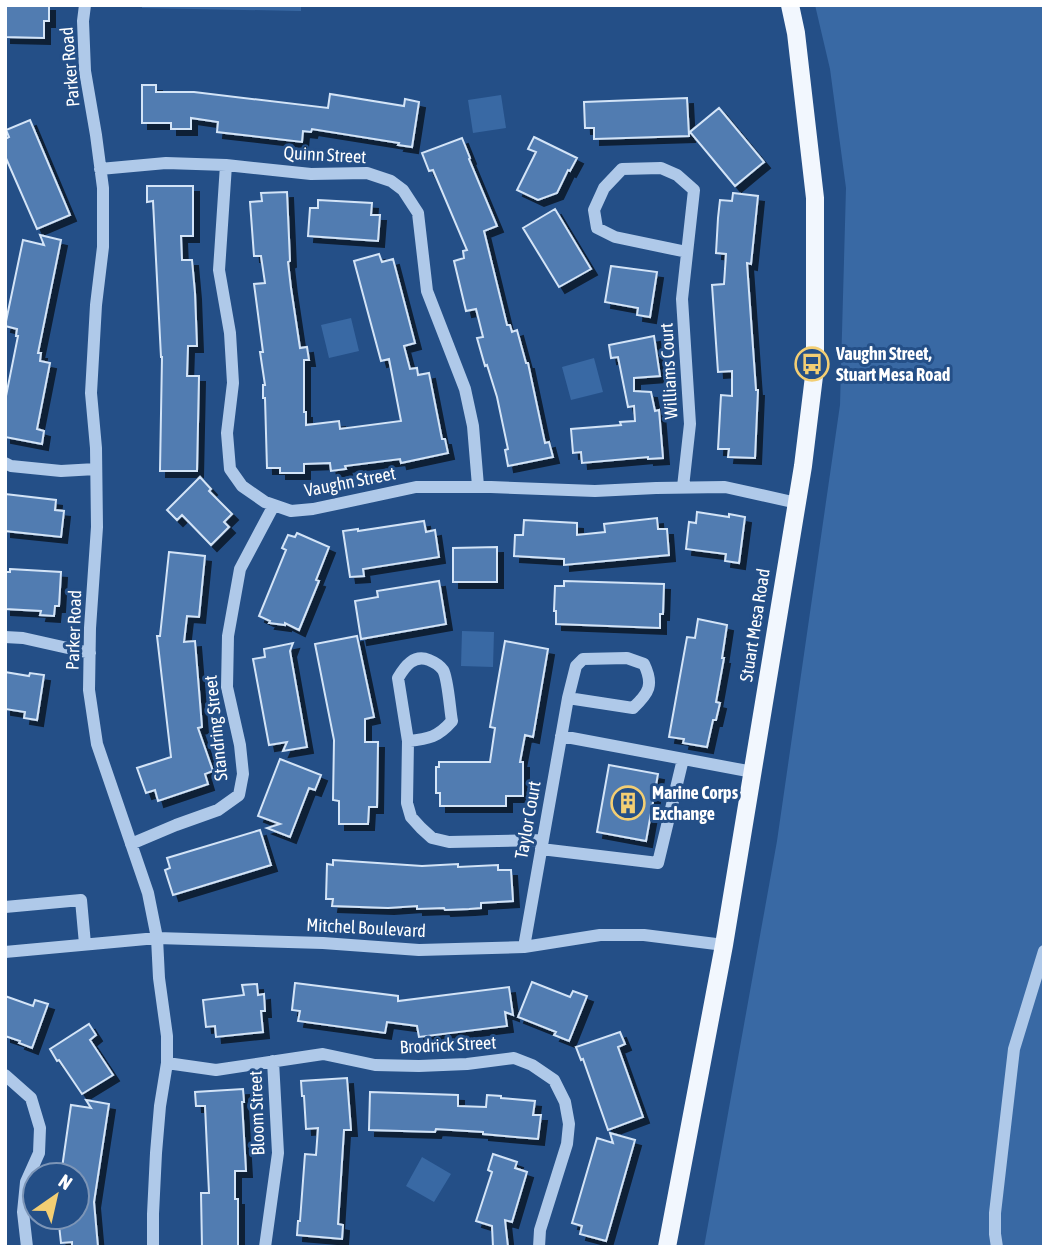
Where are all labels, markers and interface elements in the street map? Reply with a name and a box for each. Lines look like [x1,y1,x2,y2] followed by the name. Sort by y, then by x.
[56,26,83,108] street label: Parker Road
[283,142,367,167] street label: Quinn Street
[655,322,682,420] street label: Williams Court
[835,343,950,385] place label: Vaughn Street, Stuart Mesa Road
[793,345,831,383] bus stop icon: Vaughn Street, Stuart Mesa Road
[302,462,397,501] street label: Vaughn Street
[735,567,774,683] street label: Stuart Mesa Road
[62,590,85,670] street label: Parker Road
[200,674,231,782] street label: Standring Street
[510,779,545,861] street label: Taylor Court
[652,782,739,824] place label: Marine Corps Exchange
[609,784,647,822] building icon: Marine Corps Exchange
[306,914,426,941] street label: Mitchel Boulevard
[399,1031,497,1058] street label: Brodrick Street
[245,1070,268,1156] street label: Bloom Street
[21,1161,91,1231] north arrow
[55,1170,76,1194] text: N

